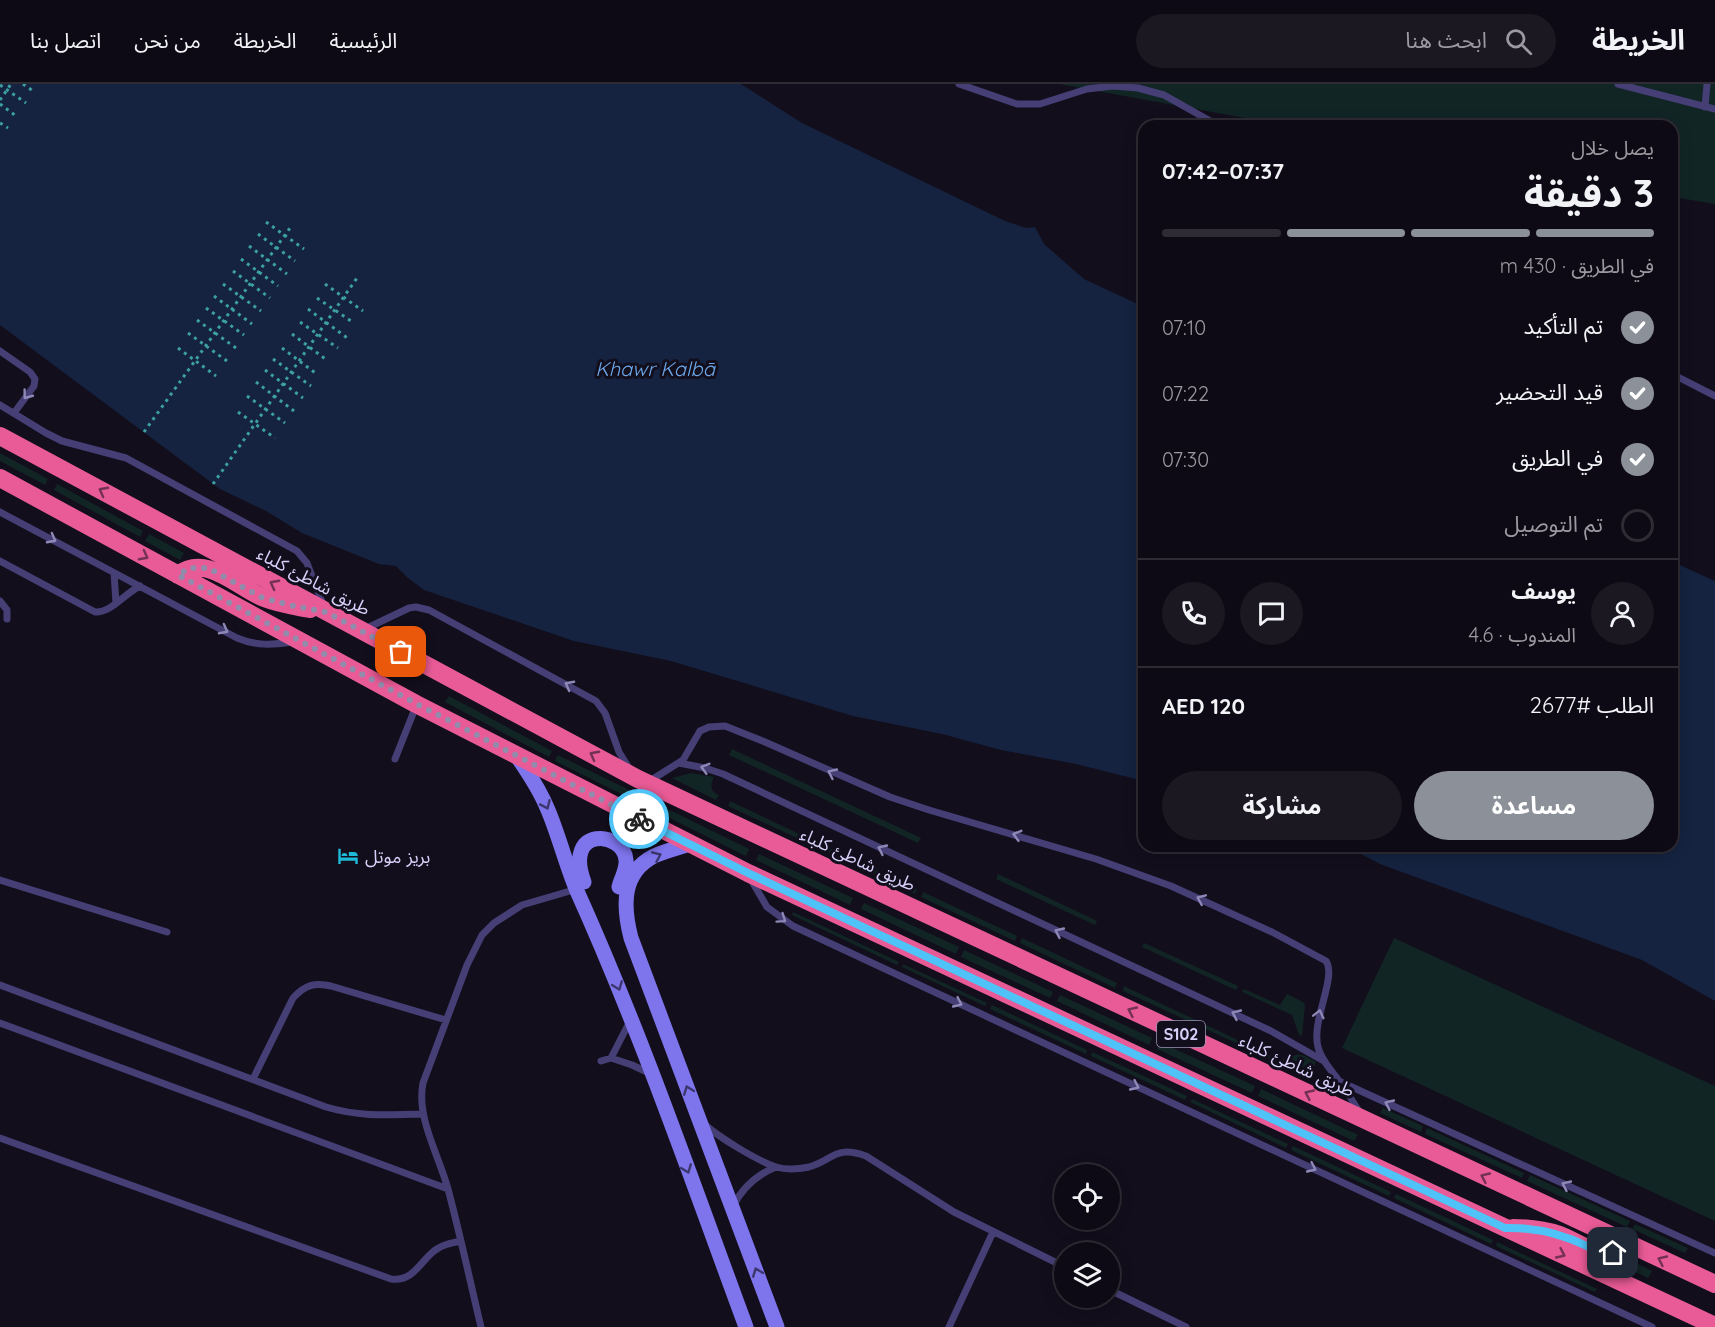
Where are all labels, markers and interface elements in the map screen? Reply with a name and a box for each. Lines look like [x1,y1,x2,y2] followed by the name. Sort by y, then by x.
[1136,14,1556,68] search box
[1592,22,1685,57] text: الخريطة
[1502,25,1535,58] icon: search
[1405,26,1487,54] text: ابحث هنا
[30,27,101,53] text: اتصل بنا
[134,27,201,53] text: من نحن
[234,27,297,53] text: الخريطة
[330,27,397,53] text: الرئيسية
[1571,135,1654,160] text: يصل خلال
[1162,157,1284,185] text: 07:37–07:42
[1524,168,1654,217] text: 3 دقيقة
[1500,253,1654,278] text: في الطريق · 430 m
[1621,311,1654,344] icon: check
[1524,312,1603,340] text: تم التأكيد
[1162,315,1206,340] text: 07:10
[595,356,717,381] water label: Khawr Kalbā
[1621,377,1654,410] icon: check
[1496,378,1603,406] text: قيد التحضير
[1162,381,1209,406] text: 07:22
[24,389,35,400] one-way arrow
[1621,443,1654,476] icon: check
[1512,444,1603,472] text: في الطريق
[1162,447,1209,472] text: 07:30
[99,487,109,498] one-way arrow
[1504,510,1603,538] text: تم التوصيل
[45,532,56,543] one-way arrow
[253,542,375,620] street label: طريق شاطئ كلباء
[138,549,148,560] one-way arrow
[1511,577,1576,605] text: يوسف
[270,580,281,591] one-way arrow
[1162,582,1225,645] button: phone
[1240,582,1303,645] button: chat
[1591,582,1654,645] button: person
[1468,622,1576,647] text: المندوب · 4.6
[218,623,229,635] one-way arrow
[375,626,426,677] pin
[384,635,417,668] icon: bag
[565,681,575,692] one-way arrow
[1530,691,1654,719] text: الطلب #2677
[1162,692,1245,720] text: AED 120
[590,751,601,762] one-way arrow
[700,763,710,776] one-way arrow
[828,768,839,780] one-way arrow
[1162,771,1402,840] button: مشاركة
[1414,771,1654,840] button: مساعدة
[609,789,669,849] courier
[538,799,550,810] one-way arrow
[623,803,656,836] icon: bike
[797,822,919,896] street label: طريق شاطئ كلباء
[1012,830,1023,842] one-way arrow
[336,844,360,868] hotel icon: بريز موتل
[365,845,430,868] place label: بريز موتل
[878,845,889,857] one-way arrow
[650,852,661,864] one-way arrow
[1196,894,1207,906] one-way arrow
[776,912,787,923] one-way arrow
[1055,927,1066,939] one-way arrow
[611,980,623,991] one-way arrow
[952,996,963,1008] one-way arrow
[1128,1006,1139,1018] one-way arrow
[1312,1009,1325,1019] one-way arrow
[1231,1010,1242,1022] one-way arrow
[1157,1021,1205,1047] road number: S102
[1236,1028,1358,1102] street label: طريق شاطئ كلباء
[1128,1078,1139,1090] one-way arrow
[683,1085,696,1095] one-way arrow
[1304,1089,1315,1101] one-way arrow
[1384,1100,1395,1112] one-way arrow
[1305,1161,1316,1173] one-way arrow
[680,1163,692,1174] one-way arrow
[1054,1164,1120,1308] map controls
[1054,1164,1120,1230] button: locate
[1481,1172,1492,1184] one-way arrow
[1562,1181,1573,1193] one-way arrow
[1587,1227,1638,1278] pin
[1596,1236,1629,1269] icon: home
[1054,1242,1120,1308] button: layers
[1555,1247,1566,1259] one-way arrow
[1657,1255,1668,1267] one-way arrow
[752,1267,764,1278] one-way arrow

